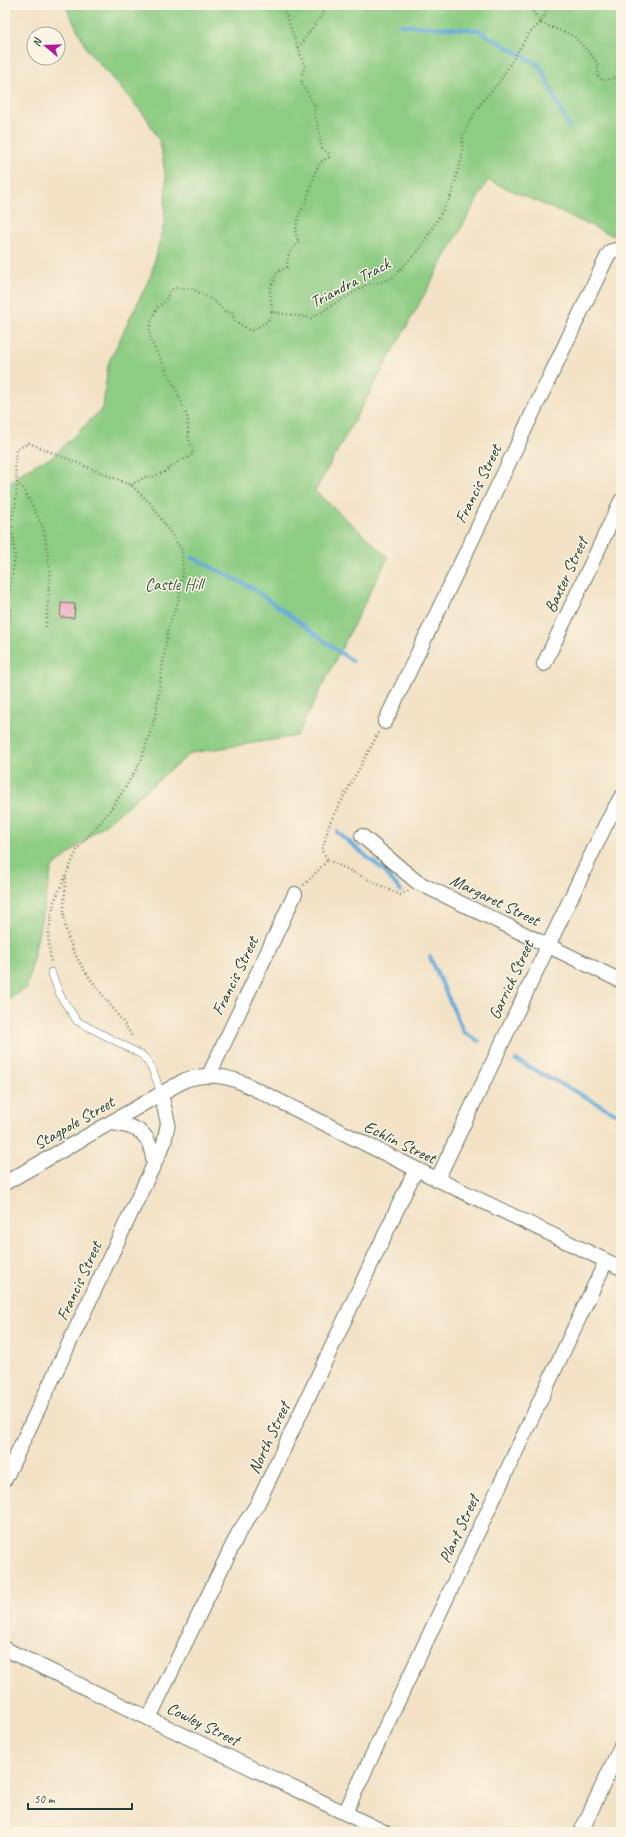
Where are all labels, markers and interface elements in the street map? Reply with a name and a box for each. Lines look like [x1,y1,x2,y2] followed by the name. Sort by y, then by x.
[26,26,66,66] north arrow
[29,35,45,48] text: N
[307,252,395,313] street label: Triandra Track
[450,439,507,527] street label: Francis Street
[539,532,594,616] street label: Baxter Street
[145,574,206,595] park label: Castle Hill
[447,869,545,932] street label: Margaret Street
[207,931,264,1019] street label: Francis Street
[484,935,539,1023] street label: Garrick Street
[30,1090,120,1154] street label: Stagpole Street
[361,1116,441,1169] street label: Echlin Street
[52,1236,107,1324] street label: Francis Street
[243,1397,296,1477] street label: North Street
[434,1490,485,1566] street label: Plant Street
[163,1697,245,1752] street label: Cowley Street
[28,1785,132,1811] scale bar
[34,1791,56,1807] text: 50 m

